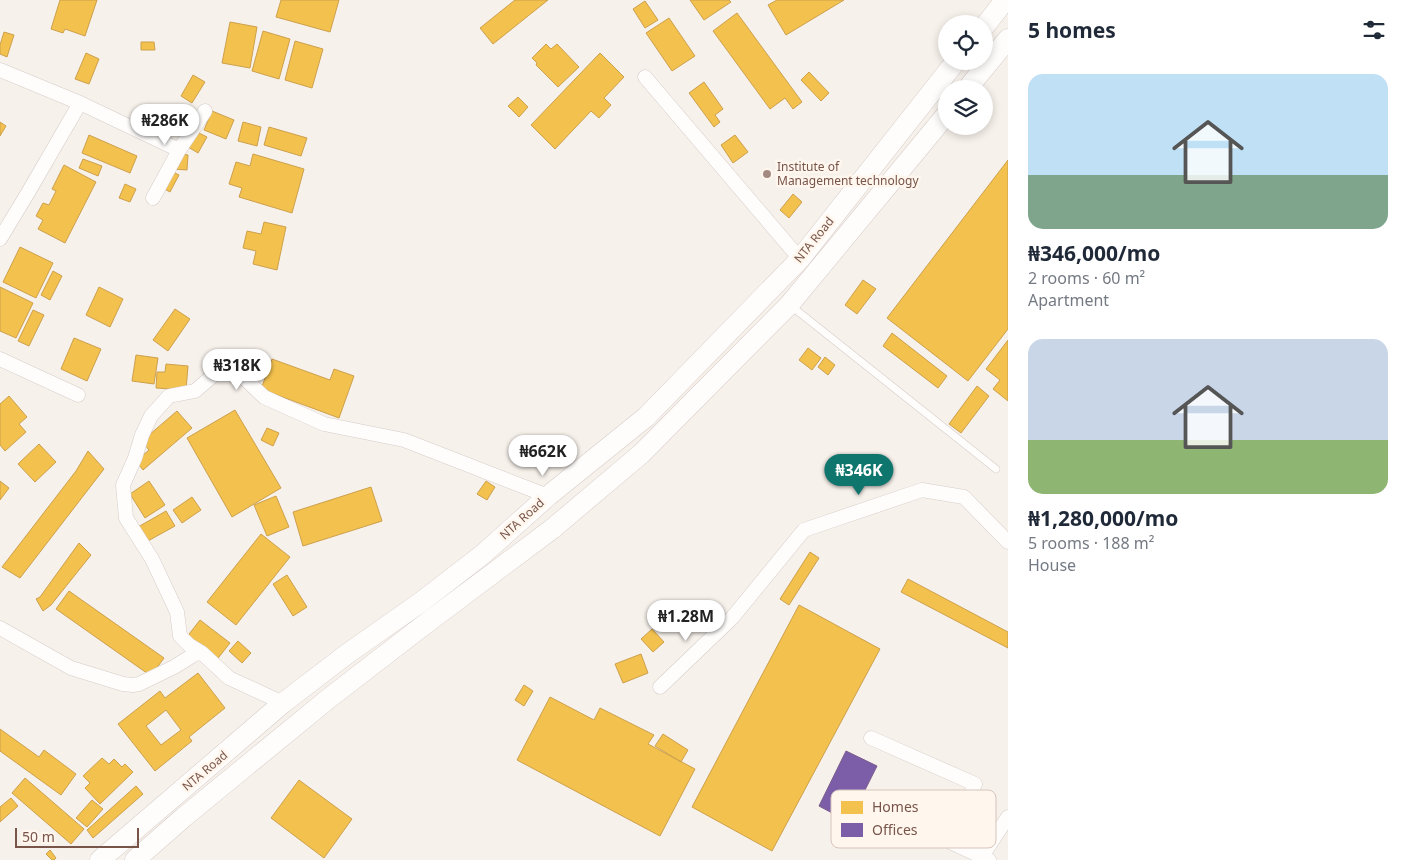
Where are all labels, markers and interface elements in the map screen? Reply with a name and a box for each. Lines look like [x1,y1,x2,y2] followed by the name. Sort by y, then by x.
[938,15,993,135] map controls
[938,15,993,70] button: locate
[1028,16,1116,44] text: 5 homes
[1360,16,1388,44] icon: filters
[938,80,993,135] button: layers
[130,104,200,146] pin: ₦286K
[1163,107,1253,197] icon: home
[141,109,189,131] text: ₦286K
[777,158,919,189] place label: Institute of Management technology
[761,168,773,180] marker: Institute of Management technology
[790,213,837,266] street label: NTA Road
[1028,239,1160,267] text: ₦346,000/mo
[1028,267,1145,289] text: 2 rooms · 60 m²
[1028,289,1109,311] text: Apartment
[202,348,272,391] pin: ₦318K
[213,354,261,376] text: ₦318K
[1163,372,1253,462] icon: home
[508,434,578,477] pin: ₦662K
[519,440,567,462] text: ₦662K
[824,454,894,496] pin: ₦346K
[835,459,883,481] text: ₦346K
[496,494,548,543] street label: NTA Road
[1028,504,1178,532] text: ₦1,280,000/mo
[1028,532,1154,554] text: 5 rooms · 188 m²
[1028,554,1076,576] text: House
[645,600,727,642] pin: ₦1.28M
[658,605,714,627] text: ₦1.28M
[178,747,231,795] street label: NTA Road
[831,790,996,848] legend
[872,797,919,816] text: Homes
[872,820,918,839] text: Offices
[15,825,139,848] scale bar
[22,827,55,846] text: 50 m

